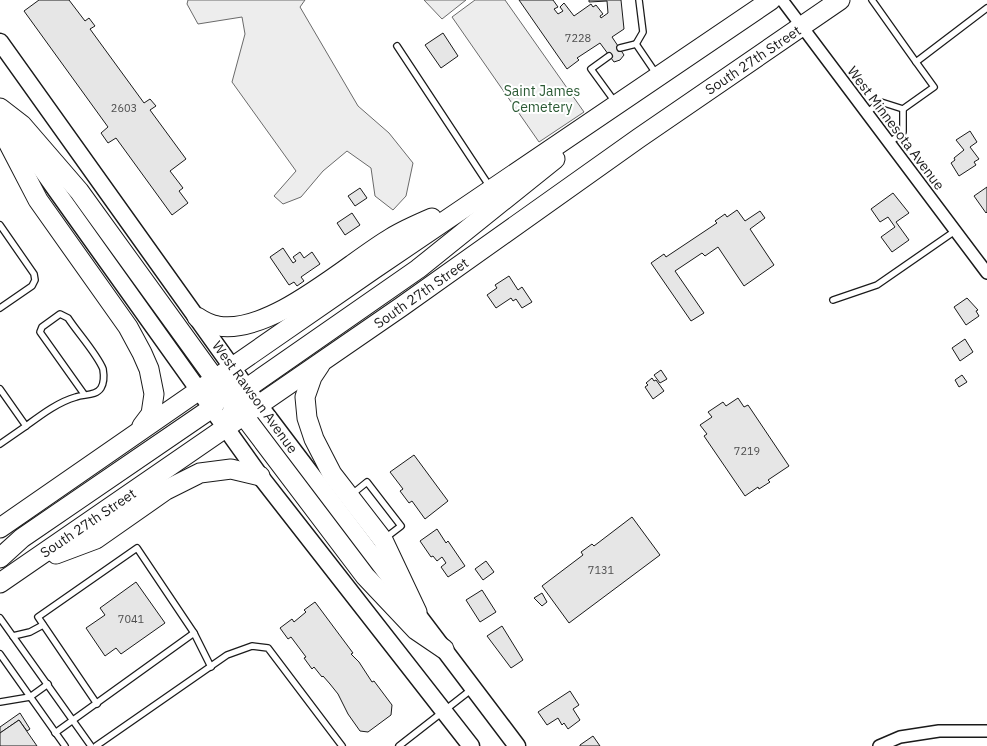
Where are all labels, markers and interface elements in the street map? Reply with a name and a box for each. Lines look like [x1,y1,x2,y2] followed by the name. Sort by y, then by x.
[702,21,804,99] street label: South 27th Street
[565,31,591,45] house number: 7228
[844,63,949,194] street label: West Minnesota Avenue
[504,82,580,116] park label: Saint James Cemetery
[111,101,137,115] house number: 2603
[370,254,472,332] street label: South 27th Street
[208,337,302,457] street label: West Rawson Avenue
[734,444,760,458] house number: 7219
[37,484,139,562] street label: South 27th Street
[588,563,615,577] house number: 7131
[118,612,145,626] house number: 7041

